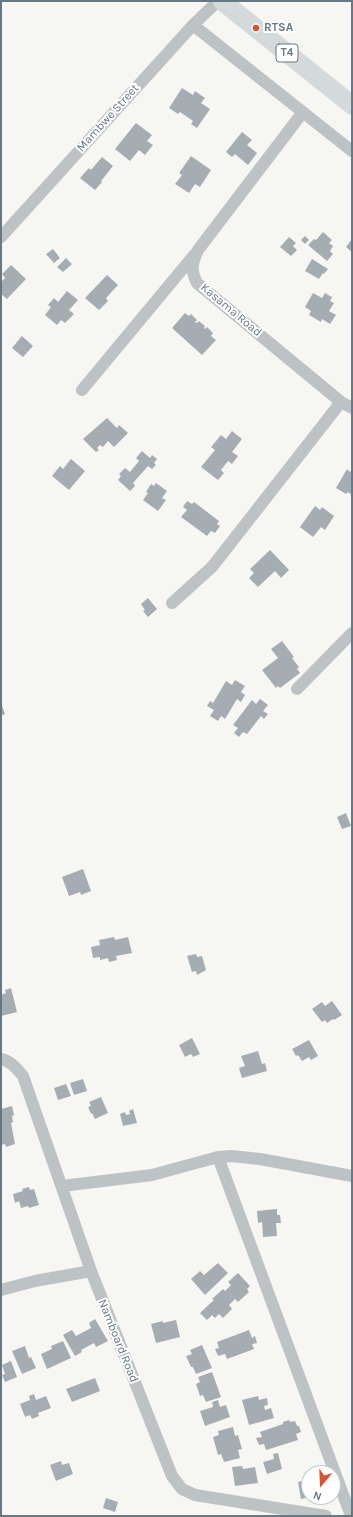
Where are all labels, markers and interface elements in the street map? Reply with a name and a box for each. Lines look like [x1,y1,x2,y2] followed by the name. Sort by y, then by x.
[264,21,293,35] place label: RTSA
[251,23,261,33] marker: RTSA
[276,44,298,62] road number: T4
[74,81,142,155] street label: Mambwe Street
[198,280,264,340] street label: Kasama Road
[95,1297,141,1385] street label: Namboard Road
[301,1465,341,1505] north arrow
[311,1488,323,1503] text: N

